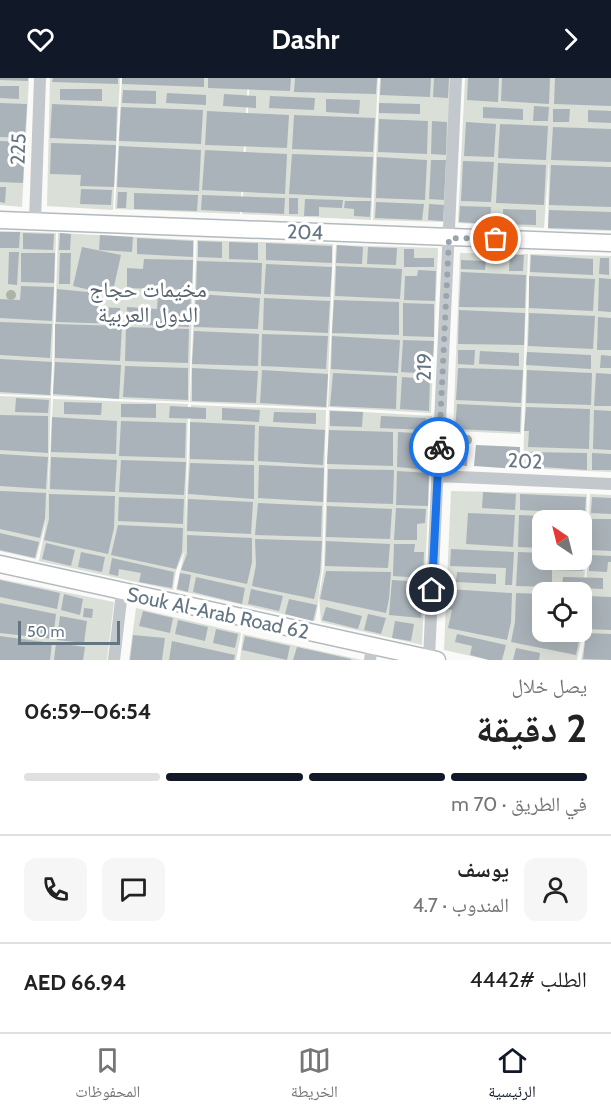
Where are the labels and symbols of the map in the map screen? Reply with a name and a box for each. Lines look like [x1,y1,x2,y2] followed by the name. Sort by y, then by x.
[5,133,31,165] street label: 225
[470,213,521,264] pin
[287,219,324,245] street label: 204
[89,276,207,328] district label: مخيمات حجاج الدول العربية
[412,352,436,382] street label: 219
[409,417,469,477] courier
[507,448,543,474] street label: 202
[532,510,592,570] north arrow
[406,564,457,615] pin
[125,582,311,644] street label: Souk Al-Arab Road 62
[18,618,120,646] scale bar

